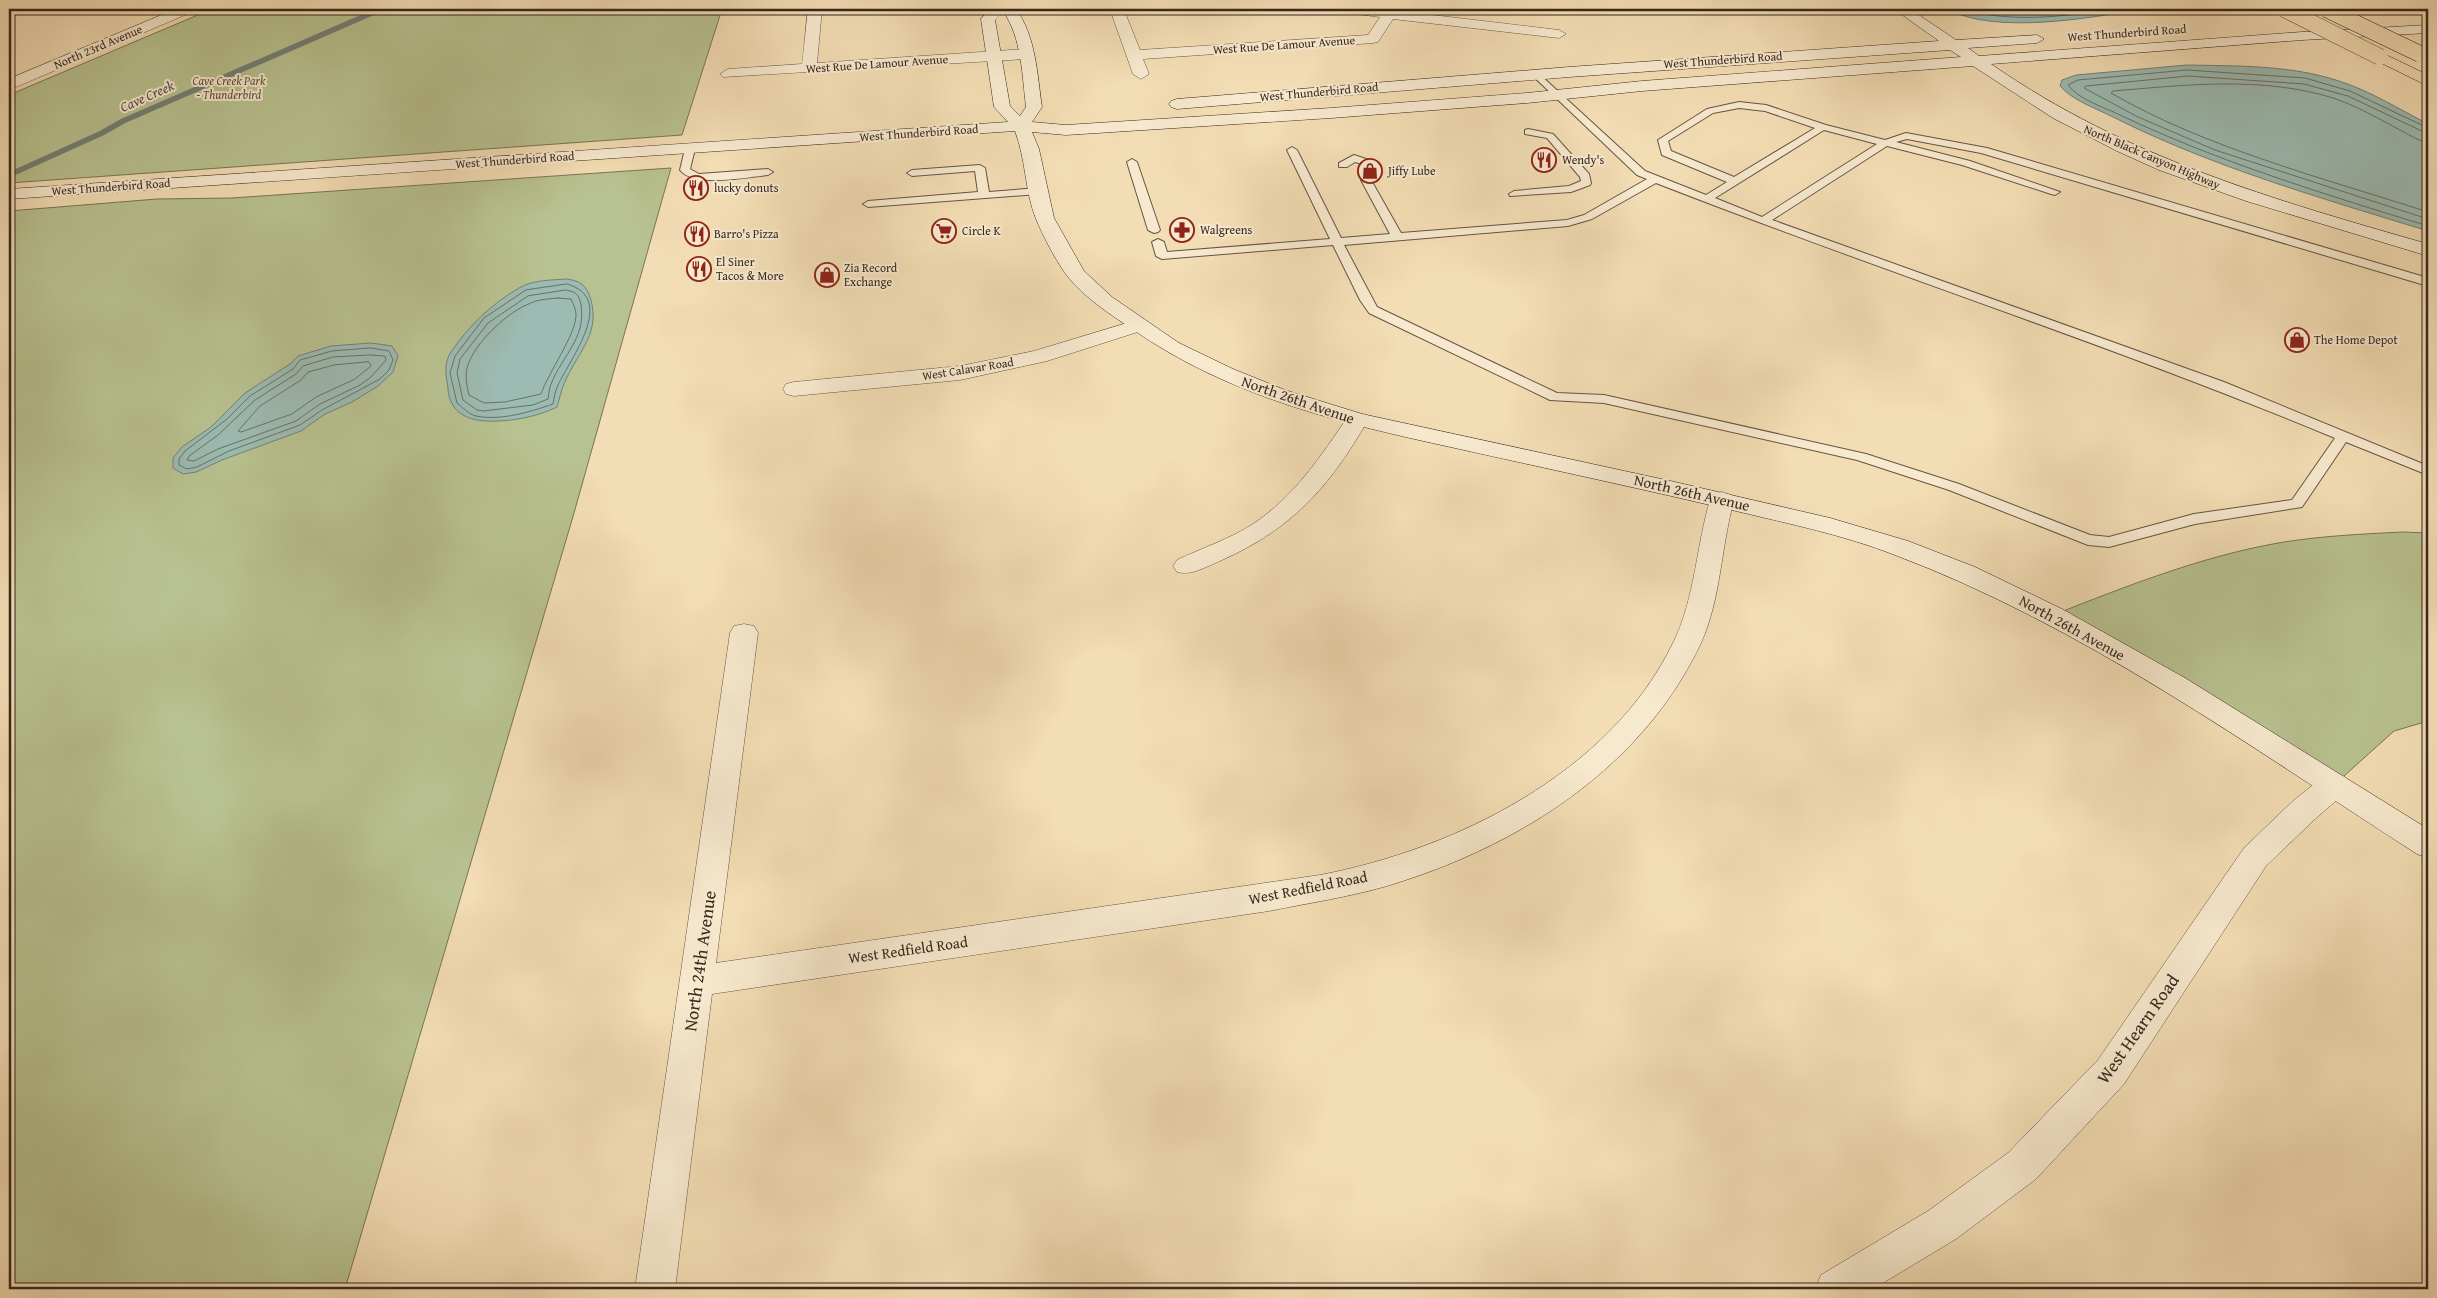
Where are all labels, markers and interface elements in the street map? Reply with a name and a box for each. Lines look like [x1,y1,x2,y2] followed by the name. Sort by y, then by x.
[51,20,145,73] street label: North 23rd Avenue
[2067,20,2188,45] street label: West Thunderbird Road
[1212,31,1356,58] street label: West Rue De Lamour Avenue
[1663,47,1784,72] street label: West Thunderbird Road
[805,50,949,77] street label: West Rue De Lamour Avenue
[193,72,266,103] park label: Cave Creek Park - Thunderbird
[117,75,178,117] water label: Cave Creek
[1259,78,1380,105] street label: West Thunderbird Road
[859,120,980,145] street label: West Thunderbird Road
[2081,120,2223,193] street label: North Black Canyon Highway
[455,147,576,172] street label: West Thunderbird Road
[1531,147,1557,173] restaurant icon: Wendy's
[1562,151,1605,168] place label: Wendy's
[1357,158,1383,184] shop icon: Jiffy Lube
[1386,162,1436,179] place label: Jiffy Lube
[51,174,172,199] street label: West Thunderbird Road
[683,175,709,201] restaurant icon: lucky donuts
[714,179,779,196] place label: lucky donuts
[1169,217,1195,243] pharmacy icon: Walgreens
[931,218,957,244] supermarket icon: Circle K
[684,221,710,247] restaurant icon: Barro's Pizza
[1200,221,1253,238] place label: Walgreens
[962,222,1001,239] place label: Circle K
[714,225,779,242] place label: Barro's Pizza
[716,253,784,284] place label: El Siner Tacos & More
[686,256,712,282] restaurant icon: El Siner Tacos & More
[844,259,898,290] place label: Zia Record Exchange
[814,262,840,288] shop icon: Zia Record Exchange
[2284,327,2310,353] shop icon: The Home Depot
[2314,331,2398,348] place label: The Home Depot
[921,353,1015,384] street label: West Calavar Road
[1239,370,1357,429] street label: North 26th Avenue
[1632,469,1752,516] street label: North 26th Avenue
[2015,590,2129,665] street label: North 26th Avenue
[1247,866,1369,909] street label: West Redfield Road
[676,889,723,1033] street label: North 24th Avenue
[847,931,969,968] street label: West Redfield Road
[2090,968,2186,1089] street label: West Hearn Road

